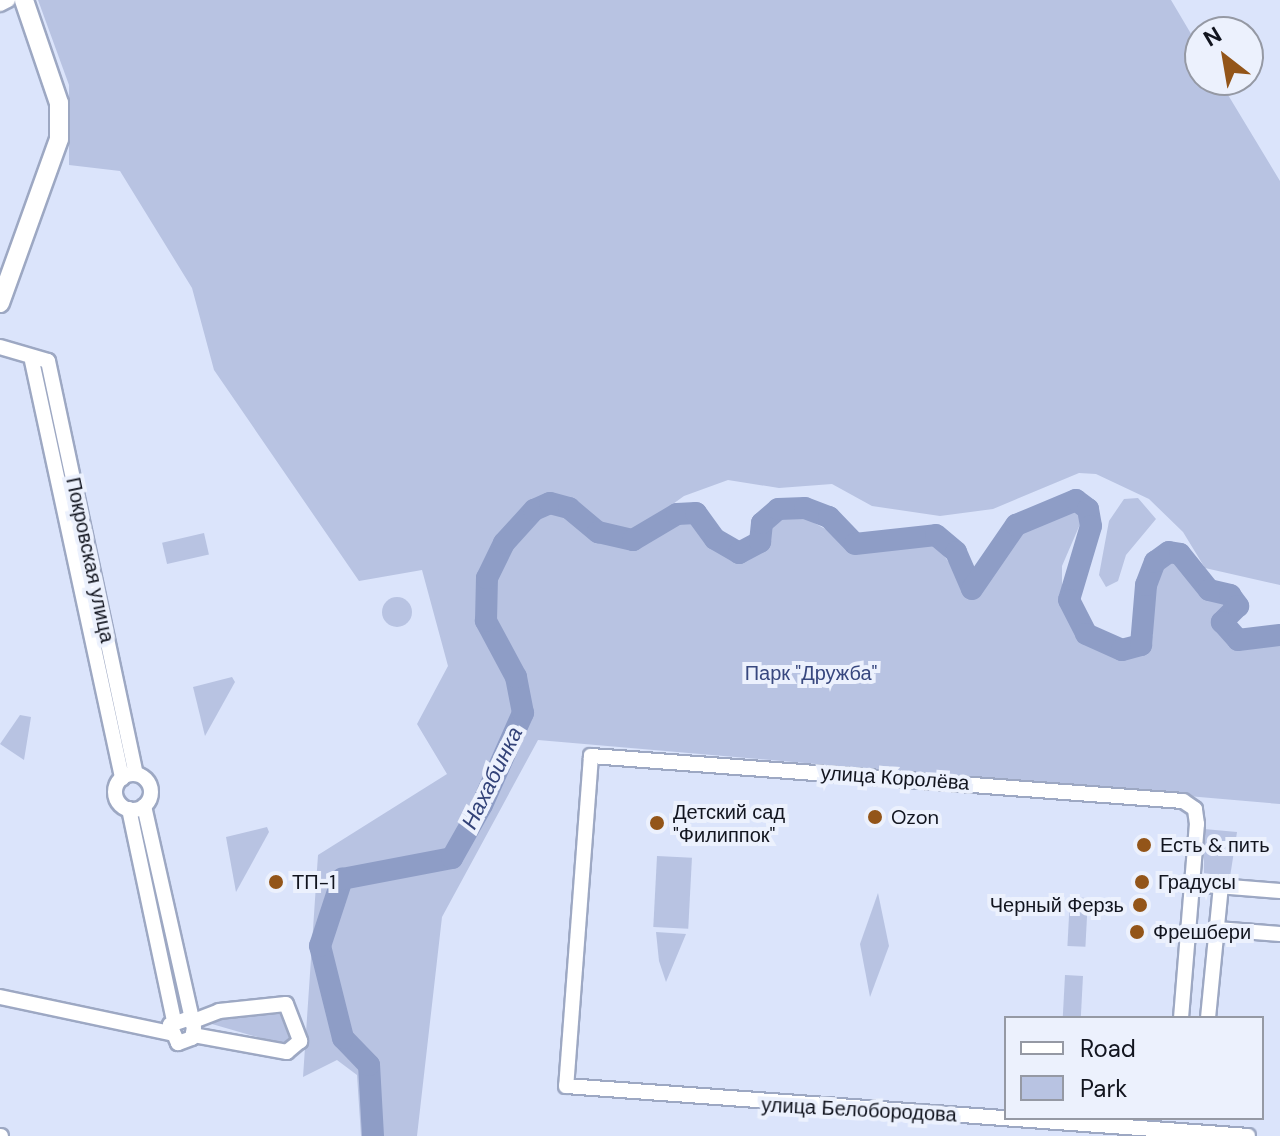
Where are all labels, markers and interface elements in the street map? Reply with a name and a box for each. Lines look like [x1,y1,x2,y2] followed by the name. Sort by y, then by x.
[1184,16,1264,96] north arrow
[1198,20,1227,53] text: N
[61,475,119,645] street label: Покровская улица
[745,661,877,685] park label: Парк "Дружба"
[456,723,528,833] water label: Нахабинка
[820,761,970,795] street label: улица Королёва
[673,800,785,847] place label: Детский сад "Филиппок"
[891,805,939,829] place label: Ozon
[866,808,884,826] marker: Ozon
[648,814,666,832] marker: Детский сад "Филиппок"
[1160,833,1270,857] place label: Есть & пить
[1135,836,1153,854] marker: Есть & пить
[292,870,336,894] place label: ТП-1
[1158,870,1236,894] place label: Градусы
[267,873,285,891] marker: ТП-1
[1133,873,1151,891] marker: Градусы
[990,893,1124,917] place label: Черный Ферзь
[1131,896,1149,914] marker: Черный Ферзь
[1153,920,1251,944] place label: Фрешбери
[1128,923,1146,941] marker: Фрешбери
[1004,1016,1264,1120] legend
[1080,1033,1136,1064] text: Road
[1080,1073,1127,1104] text: Park
[761,1093,957,1127] street label: улица Белобородова

